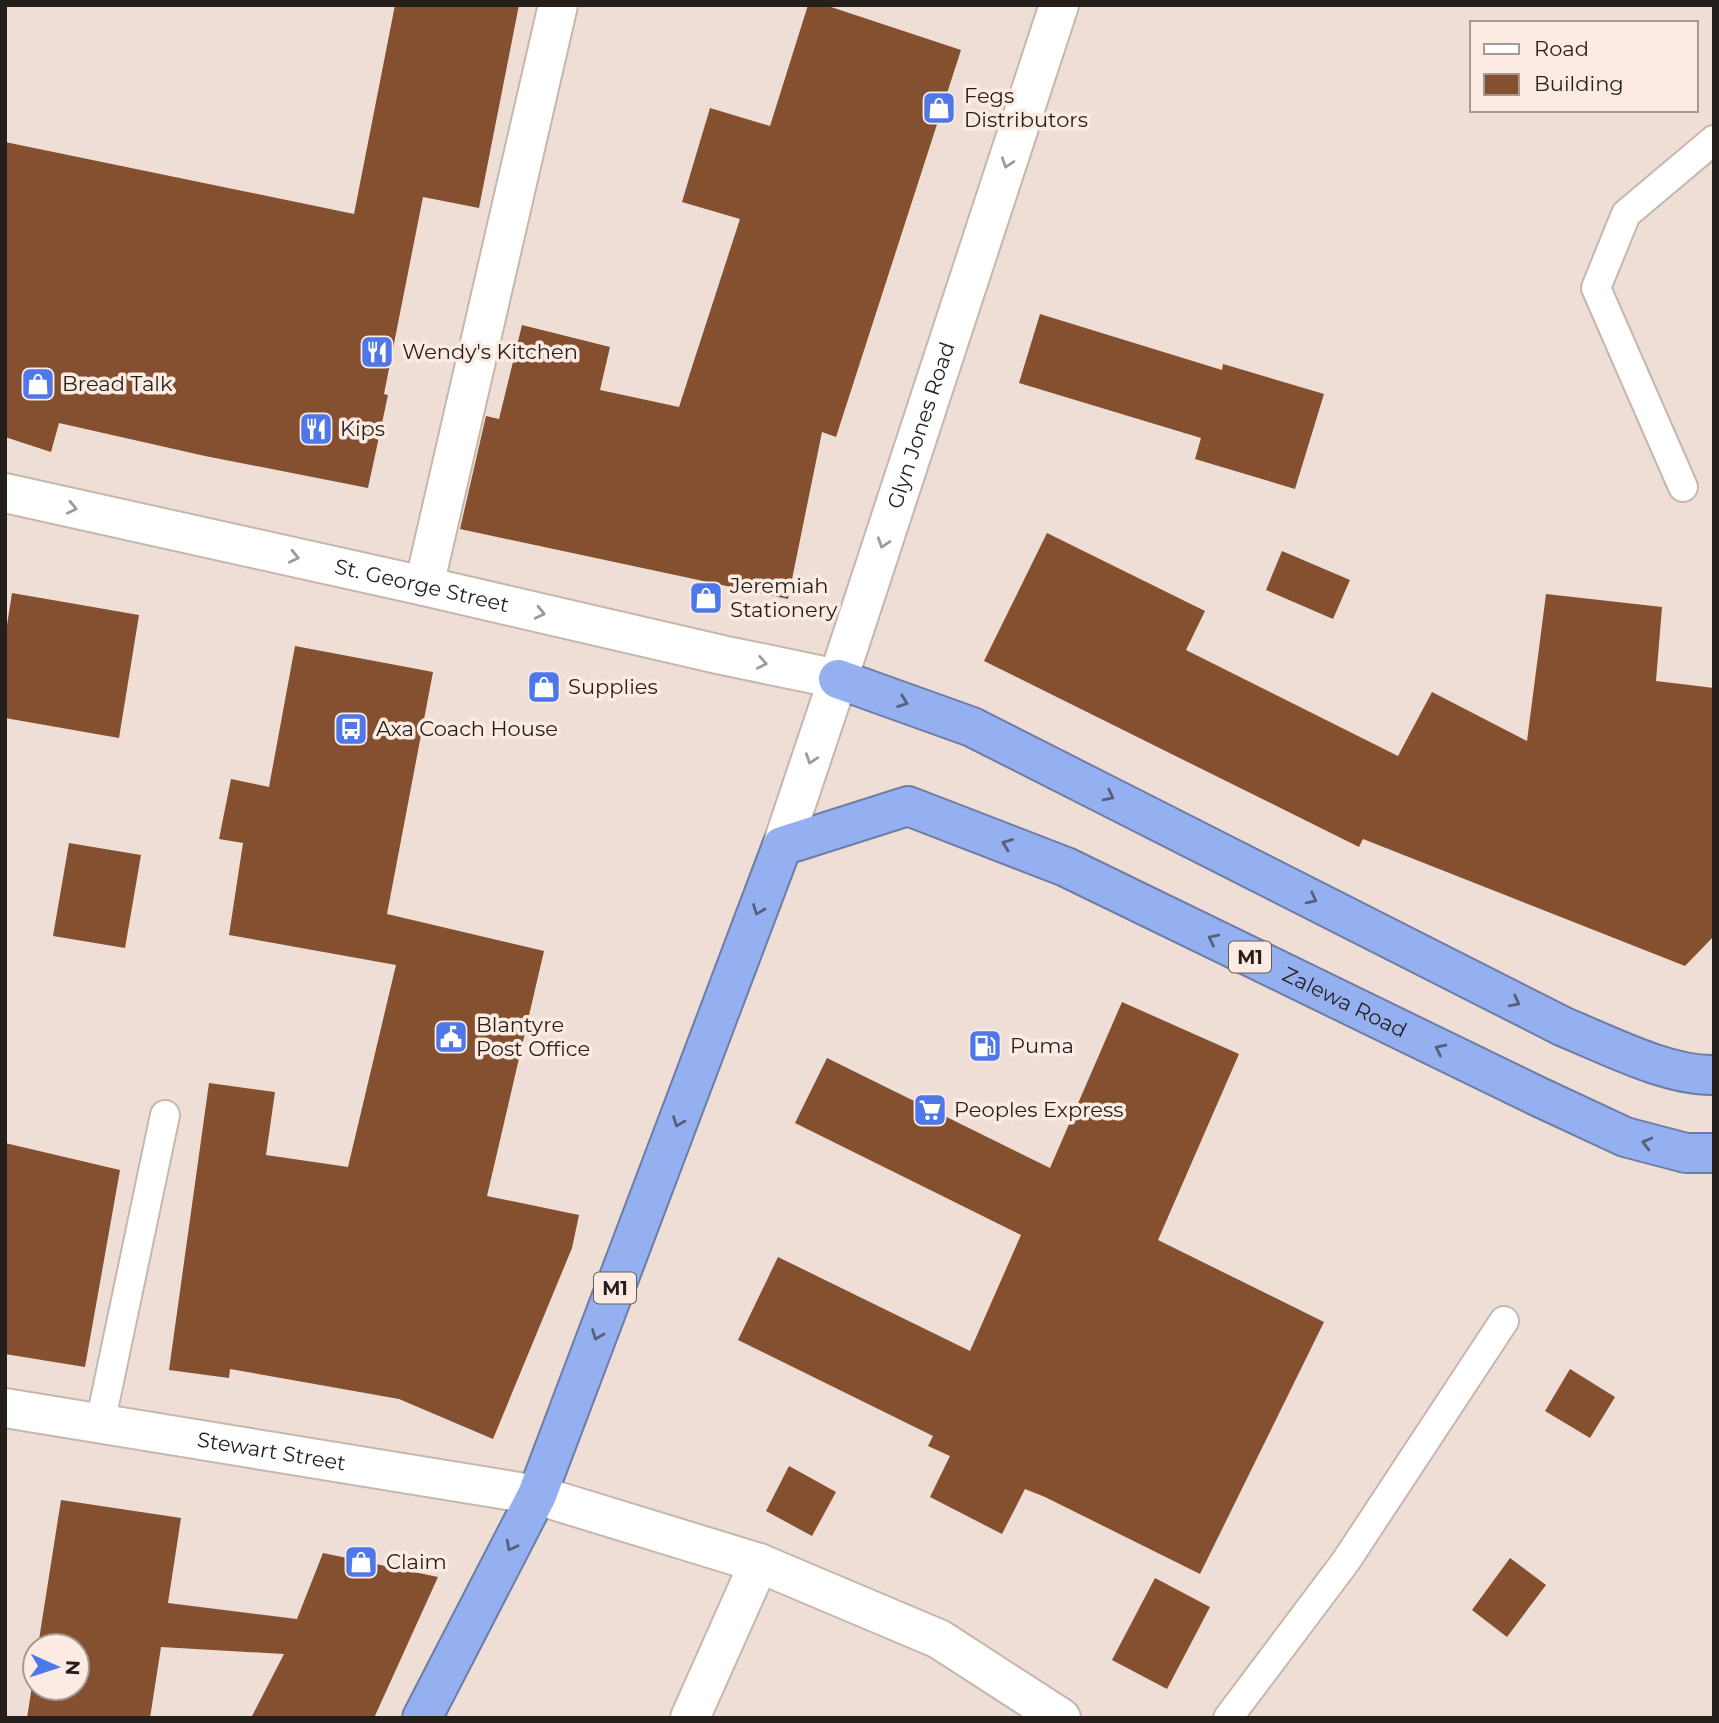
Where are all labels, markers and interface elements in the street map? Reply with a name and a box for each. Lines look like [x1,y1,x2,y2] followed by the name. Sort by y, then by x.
[1470,21,1698,112] legend
[1534,36,1589,61] text: Road
[1534,71,1624,96] text: Building
[964,83,1088,132] place label: Fegs Distributors
[920,89,958,127] shop icon: Fegs Distributors
[1001,157,1015,169] one-way arrow
[358,333,396,371] restaurant icon: Wendy's Kitchen
[402,339,578,364] place label: Wendy's Kitchen
[882,339,960,512] street label: Glyn Jones Road
[19,365,57,403] shop icon: Bread Talk
[62,371,173,396] place label: Bread Talk
[297,410,335,448] restaurant icon: Kips
[340,416,385,441] place label: Kips
[66,500,78,514] one-way arrow
[877,536,891,548] one-way arrow
[288,549,300,564] one-way arrow
[332,554,511,617] street label: St. George Street
[729,573,838,622] place label: Jeremiah Stationery
[687,579,725,617] shop icon: Jeremiah Stationery
[534,605,546,619] one-way arrow
[756,655,768,670] one-way arrow
[525,668,563,706] shop icon: Supplies
[568,674,658,699] place label: Supplies
[896,694,908,708] one-way arrow
[332,710,370,748] bus stop icon: Axa Coach House
[376,716,558,741] place label: Axa Coach House
[805,752,820,764] one-way arrow
[1102,788,1114,802] one-way arrow
[1001,838,1013,852] one-way arrow
[1305,891,1317,905] one-way arrow
[752,903,766,915] one-way arrow
[1208,933,1220,947] one-way arrow
[1229,942,1271,973] road number: M1
[1279,961,1411,1043] street label: Zalewa Road
[1508,994,1520,1008] one-way arrow
[476,1012,590,1061] place label: Blantyre Post Office
[432,1018,470,1056] public building icon: Blantyre Post Office
[966,1027,1004,1065] fuel station icon: Puma
[1010,1033,1074,1058] place label: Puma
[1435,1043,1447,1057] one-way arrow
[911,1091,949,1129] supermarket icon: Peoples Express
[954,1097,1124,1122] place label: Peoples Express
[672,1116,686,1128] one-way arrow
[1641,1136,1653,1151] one-way arrow
[594,1272,636,1304] road number: M1
[592,1329,606,1341] one-way arrow
[195,1427,348,1476] street label: Stewart Street
[506,1538,519,1551] one-way arrow
[342,1543,380,1581] shop icon: Claim
[386,1549,447,1574] place label: Claim
[21,1632,91,1702] north arrow
[61,1660,84,1676] text: N

